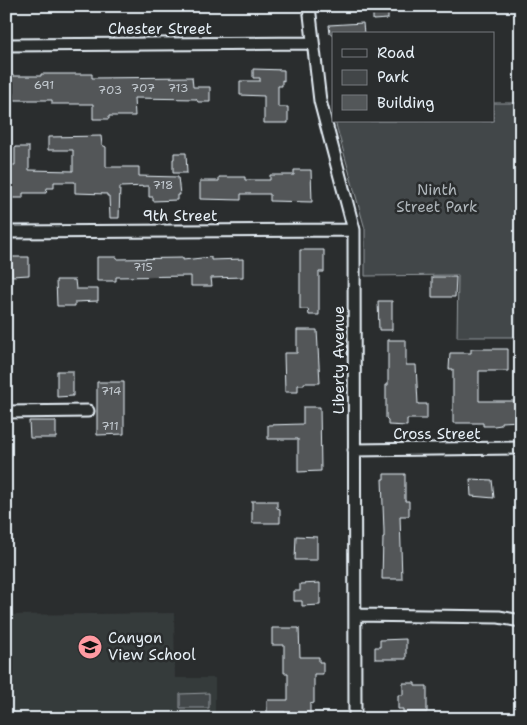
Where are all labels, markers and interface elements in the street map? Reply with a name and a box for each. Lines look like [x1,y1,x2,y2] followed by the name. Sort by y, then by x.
[108,19,212,39] street label: Chester Street
[332,32,494,122] legend
[377,43,415,63] text: Road
[377,67,409,87] text: Park
[34,77,54,93] house number: 691
[131,80,155,96] house number: 707
[168,80,188,96] house number: 713
[98,82,122,98] house number: 703
[377,93,434,113] text: Building
[152,177,174,193] house number: 718
[396,180,478,217] park label: Ninth Street Park
[142,206,218,226] street label: 9th Street
[133,259,153,275] house number: 715
[329,306,349,414] street label: Liberty Avenue
[101,383,121,399] house number: 714
[101,418,119,434] house number: 711
[393,424,481,444] street label: Cross Street
[108,628,196,665] place label: Canyon View School
[77,634,103,660] school or university icon: Canyon View School

